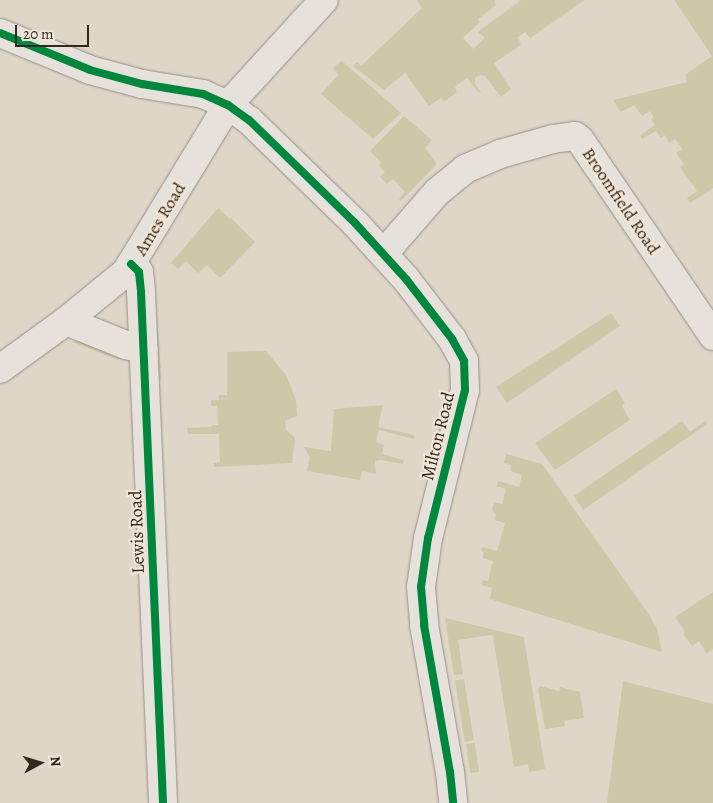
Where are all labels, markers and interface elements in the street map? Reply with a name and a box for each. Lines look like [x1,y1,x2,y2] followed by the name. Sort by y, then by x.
[18,15,91,47] scale bar
[23,24,54,44] text: 20 m
[577,144,665,258] street label: Broomfield Road
[130,179,190,259] street label: Ames Road
[417,390,459,482] street label: Milton Road
[125,490,149,574] street label: Lewis Road
[15,738,65,788] north arrow
[45,755,65,767] text: N

